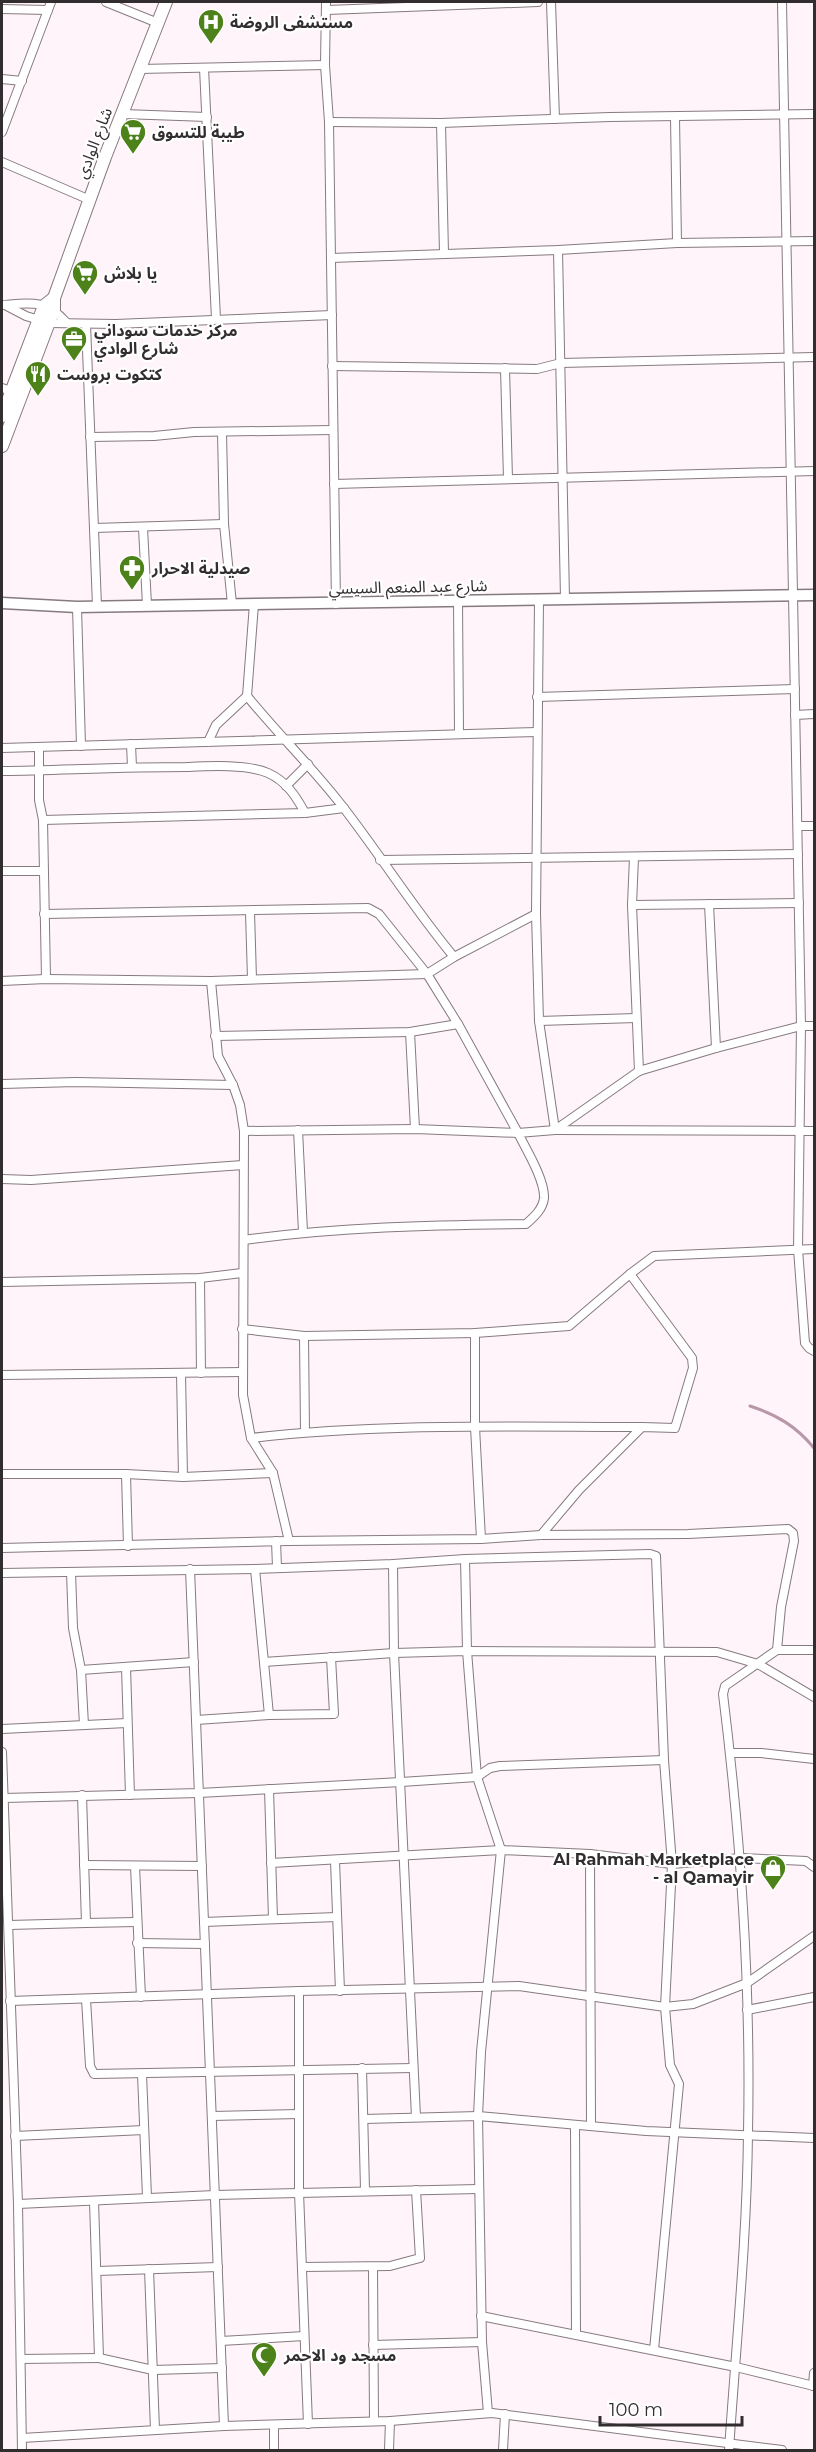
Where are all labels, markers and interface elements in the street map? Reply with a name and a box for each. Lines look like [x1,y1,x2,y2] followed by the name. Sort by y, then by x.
[196,7,226,45] hospital icon: مستشفى الروضة
[230,13,353,32] place label: مستشفى الروضة
[72,105,119,182] street label: شارع الوادي
[118,117,148,155] supermarket icon: طيبة للتسوق
[152,123,245,142] place label: طيبة للتسوق
[70,258,100,296] supermarket icon: يا بلاش
[104,264,157,283] place label: يا بلاش
[94,321,237,361] place label: مركز خدمات سوداني شارع الوادي
[59,324,89,362] office icon: مركز خدمات سوداني شارع الوادي
[23,359,53,397] restaurant icon: كتكوت بروست
[57,365,163,384] place label: كتكوت بروست
[117,553,147,591] pharmacy icon: صيدلية الاحرار
[151,559,250,578] place label: صيدلية الاحرار
[328,576,488,601] street label: شارع عبد المنعم السيسي
[552,1850,754,1887] place label: Al Rahmah Marketplace - al Qamayir
[758,1853,788,1891] shop icon: Al Rahmah Marketplace - al Qamayir
[249,2340,279,2378] mosque icon: مسجد ود الاحمر
[283,2346,396,2365] place label: مسجد ود الاحمر
[600,2389,742,2427] scale bar
[609,2399,663,2421] text: 100 m

